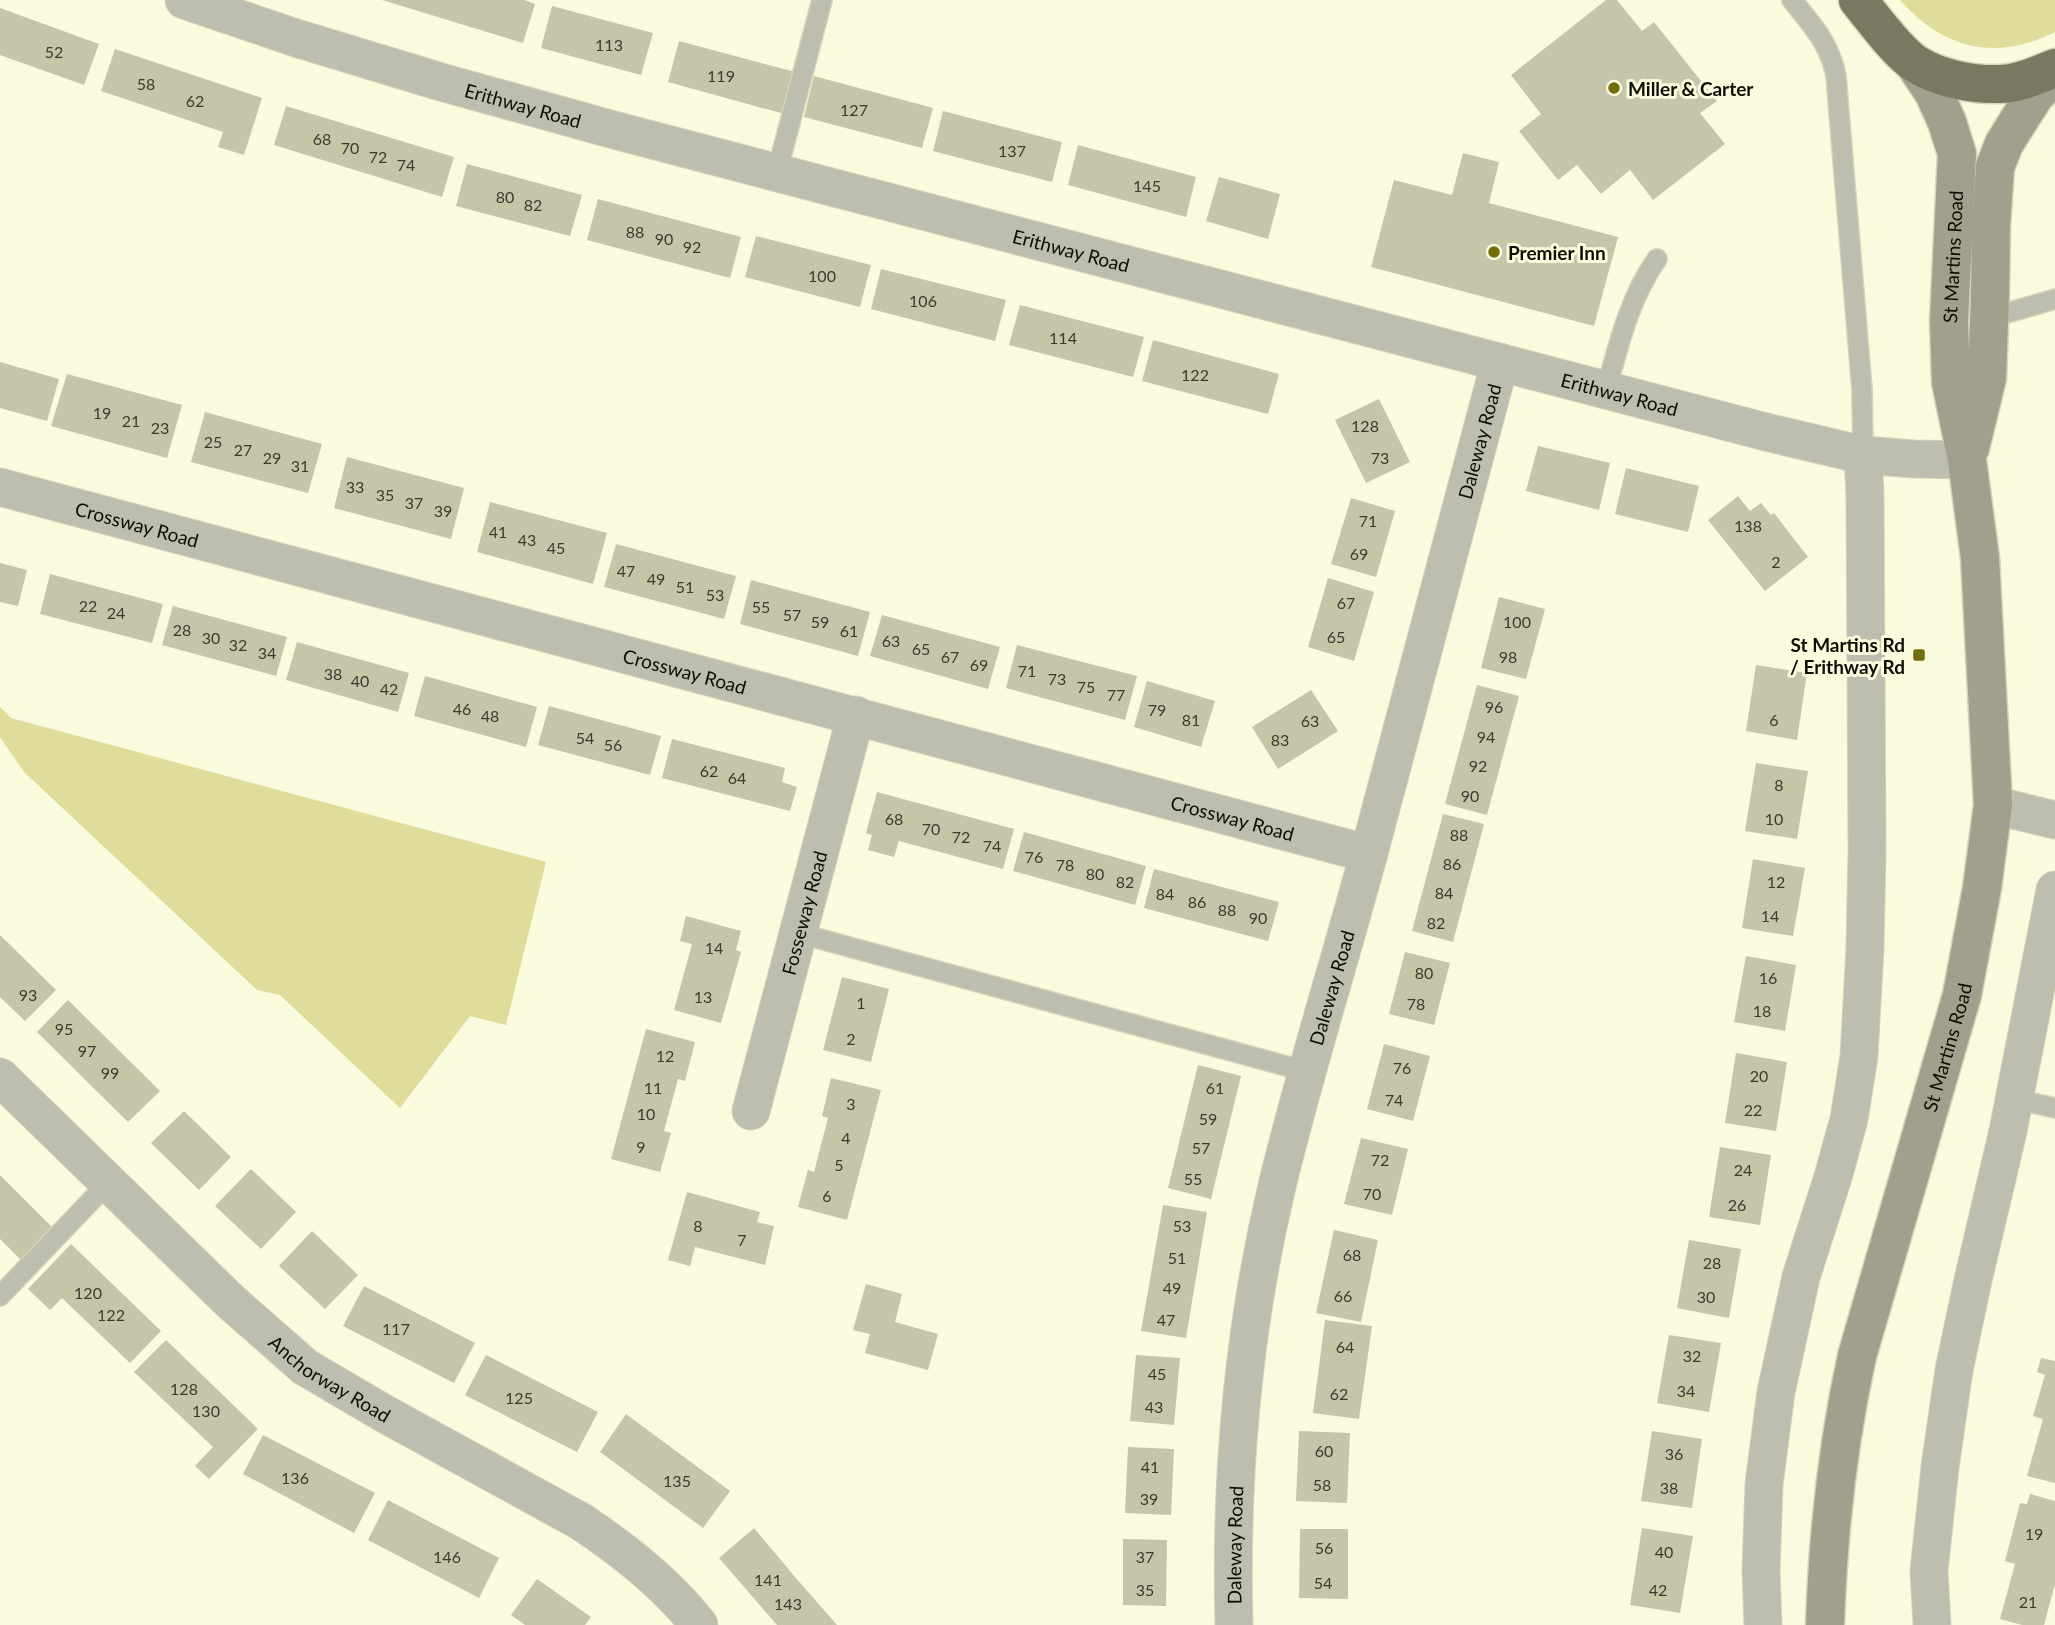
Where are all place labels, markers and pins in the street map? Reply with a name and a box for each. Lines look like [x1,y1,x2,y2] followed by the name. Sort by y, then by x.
[1628,77,1754,100] place label: Miller & Carter
[1606,80,1622,96] marker: Miller & Carter
[1508,241,1606,264] place label: Premier Inn
[1486,244,1502,260] marker: Premier Inn
[1790,633,1905,678] place label: St Martins Rd / Erithway Rd
[1911,647,1927,663] marker: St Martins Rd / Erithway Rd

